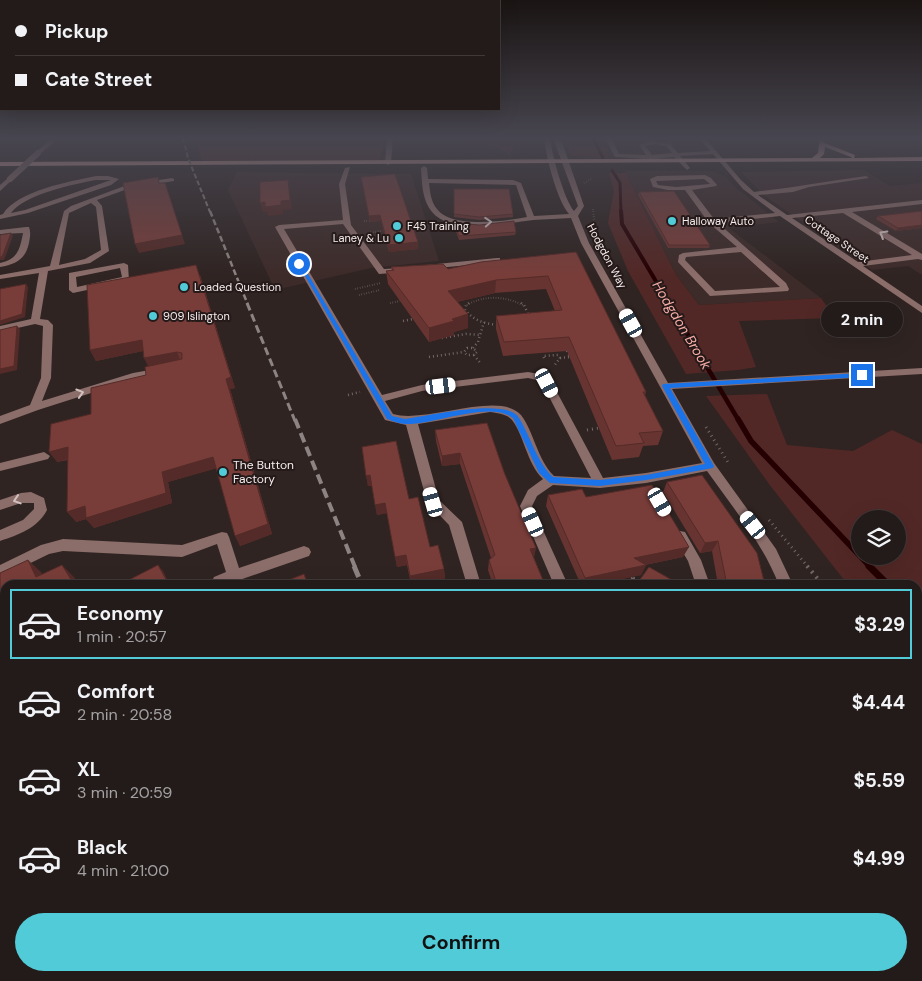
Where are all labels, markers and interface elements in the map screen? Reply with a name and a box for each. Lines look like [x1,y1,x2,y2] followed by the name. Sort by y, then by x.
[45,19,109,44] text: Pickup
[45,67,152,92] text: Cate Street
[802,212,872,266] street label: Cottage Street
[682,214,754,228] place label: Halloway Auto
[666,215,678,227] marker: Halloway Auto
[484,217,492,228] one-way arrow
[407,219,469,233] place label: F45 Training
[391,220,403,232] marker: F45 Training
[584,221,630,291] street label: Hodgdon Way
[333,231,389,245] place label: Laney & Lu
[880,231,889,241] one-way arrow
[393,232,405,244] marker: Laney & Lu
[288,253,310,275] route start
[648,277,716,373] water label: Hodgdon Brook
[194,280,281,294] place label: Loaded Question
[178,281,190,293] marker: Loaded Question
[821,302,903,338] callout: 2 min
[617,306,644,340] car
[163,309,230,323] place label: 909 Islington
[841,309,883,330] text: 2 min
[147,310,159,322] marker: 909 Islington
[851,364,873,386] route end
[533,366,560,400] car
[425,377,456,395] car
[76,388,84,398] one-way arrow
[233,457,294,487] place label: The Button Factory
[217,466,229,478] marker: The Button Factory
[646,485,673,519] car
[421,486,444,518] car
[13,494,21,504] one-way arrow
[520,505,545,539] car
[737,509,768,541] car
[851,510,906,565] map controls
[851,510,906,565] button: layers
[77,601,164,626] text: Economy
[17,602,62,647] icon: car
[854,612,905,637] text: $3.29
[77,626,166,647] text: 1 min · 20:57
[77,679,155,704] text: Comfort
[17,680,62,725] icon: car
[852,690,905,715] text: $4.44
[77,704,172,725] text: 2 min · 20:58
[77,757,100,782] text: XL
[17,758,62,803] icon: car
[853,768,905,793] text: $5.59
[77,782,172,803] text: 3 min · 20:59
[77,835,128,860] text: Black
[17,836,62,881] icon: car
[853,846,905,871] text: $4.99
[77,860,169,881] text: 4 min · 21:00
[15,913,907,971] button: Confirm

